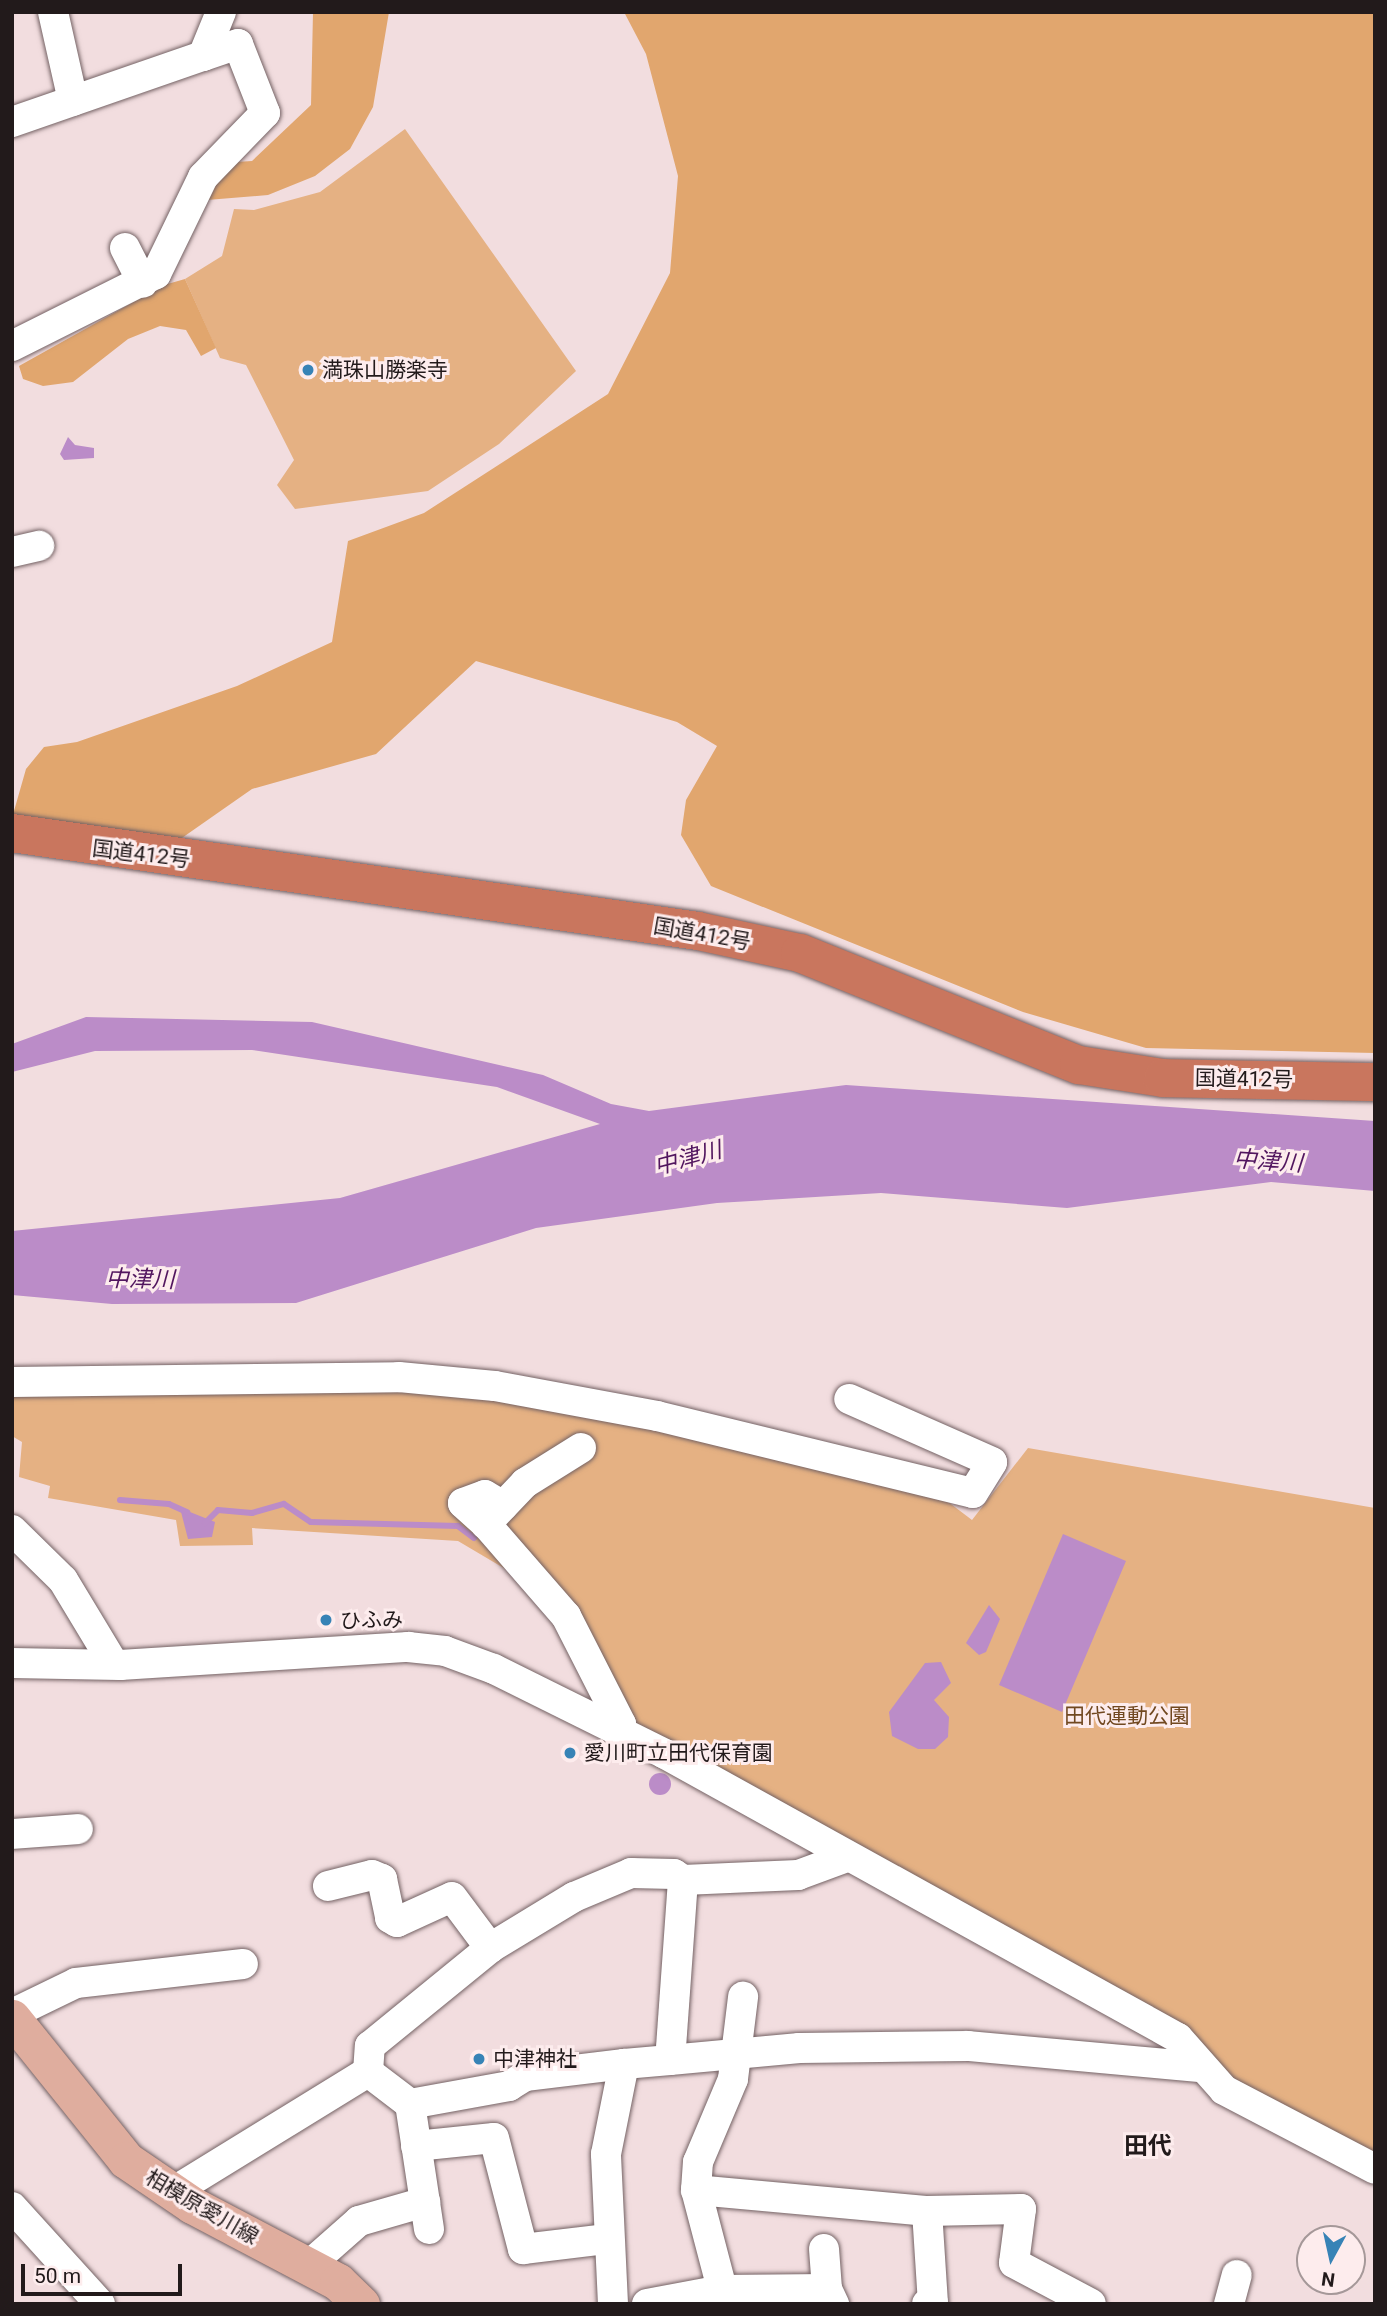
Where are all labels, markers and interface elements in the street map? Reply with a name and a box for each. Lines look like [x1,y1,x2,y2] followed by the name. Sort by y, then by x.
[322,357,448,383] place label: 満珠山勝楽寺
[300,362,316,378] marker: 満珠山勝楽寺
[91,835,191,873] street label: 国道412号
[651,913,753,955] street label: 国道412号
[1195,1066,1293,1092] street label: 国道412号
[651,1137,725,1181] water label: 中津川
[1233,1146,1303,1178] water label: 中津川
[105,1266,175,1294] water label: 中津川
[340,1607,403,1633] place label: ひふみ
[318,1612,334,1628] marker: ひふみ
[1064,1703,1190,1729] park label: 田代運動公園
[584,1740,773,1766] place label: 愛川町立田代保育園
[562,1745,578,1761] marker: 愛川町立田代保育園
[493,2046,577,2072] place label: 中津神社
[471,2051,487,2067] marker: 中津神社
[1124,2133,1172,2161] district label: 田代
[141,2165,263,2249] street label: 相模原愛川線
[1296,2225,1366,2295] north arrow
[24,2250,186,2294] scale bar
[34,2264,81,2288] text: 50 m
[1320,2267,1337,2292] text: N

